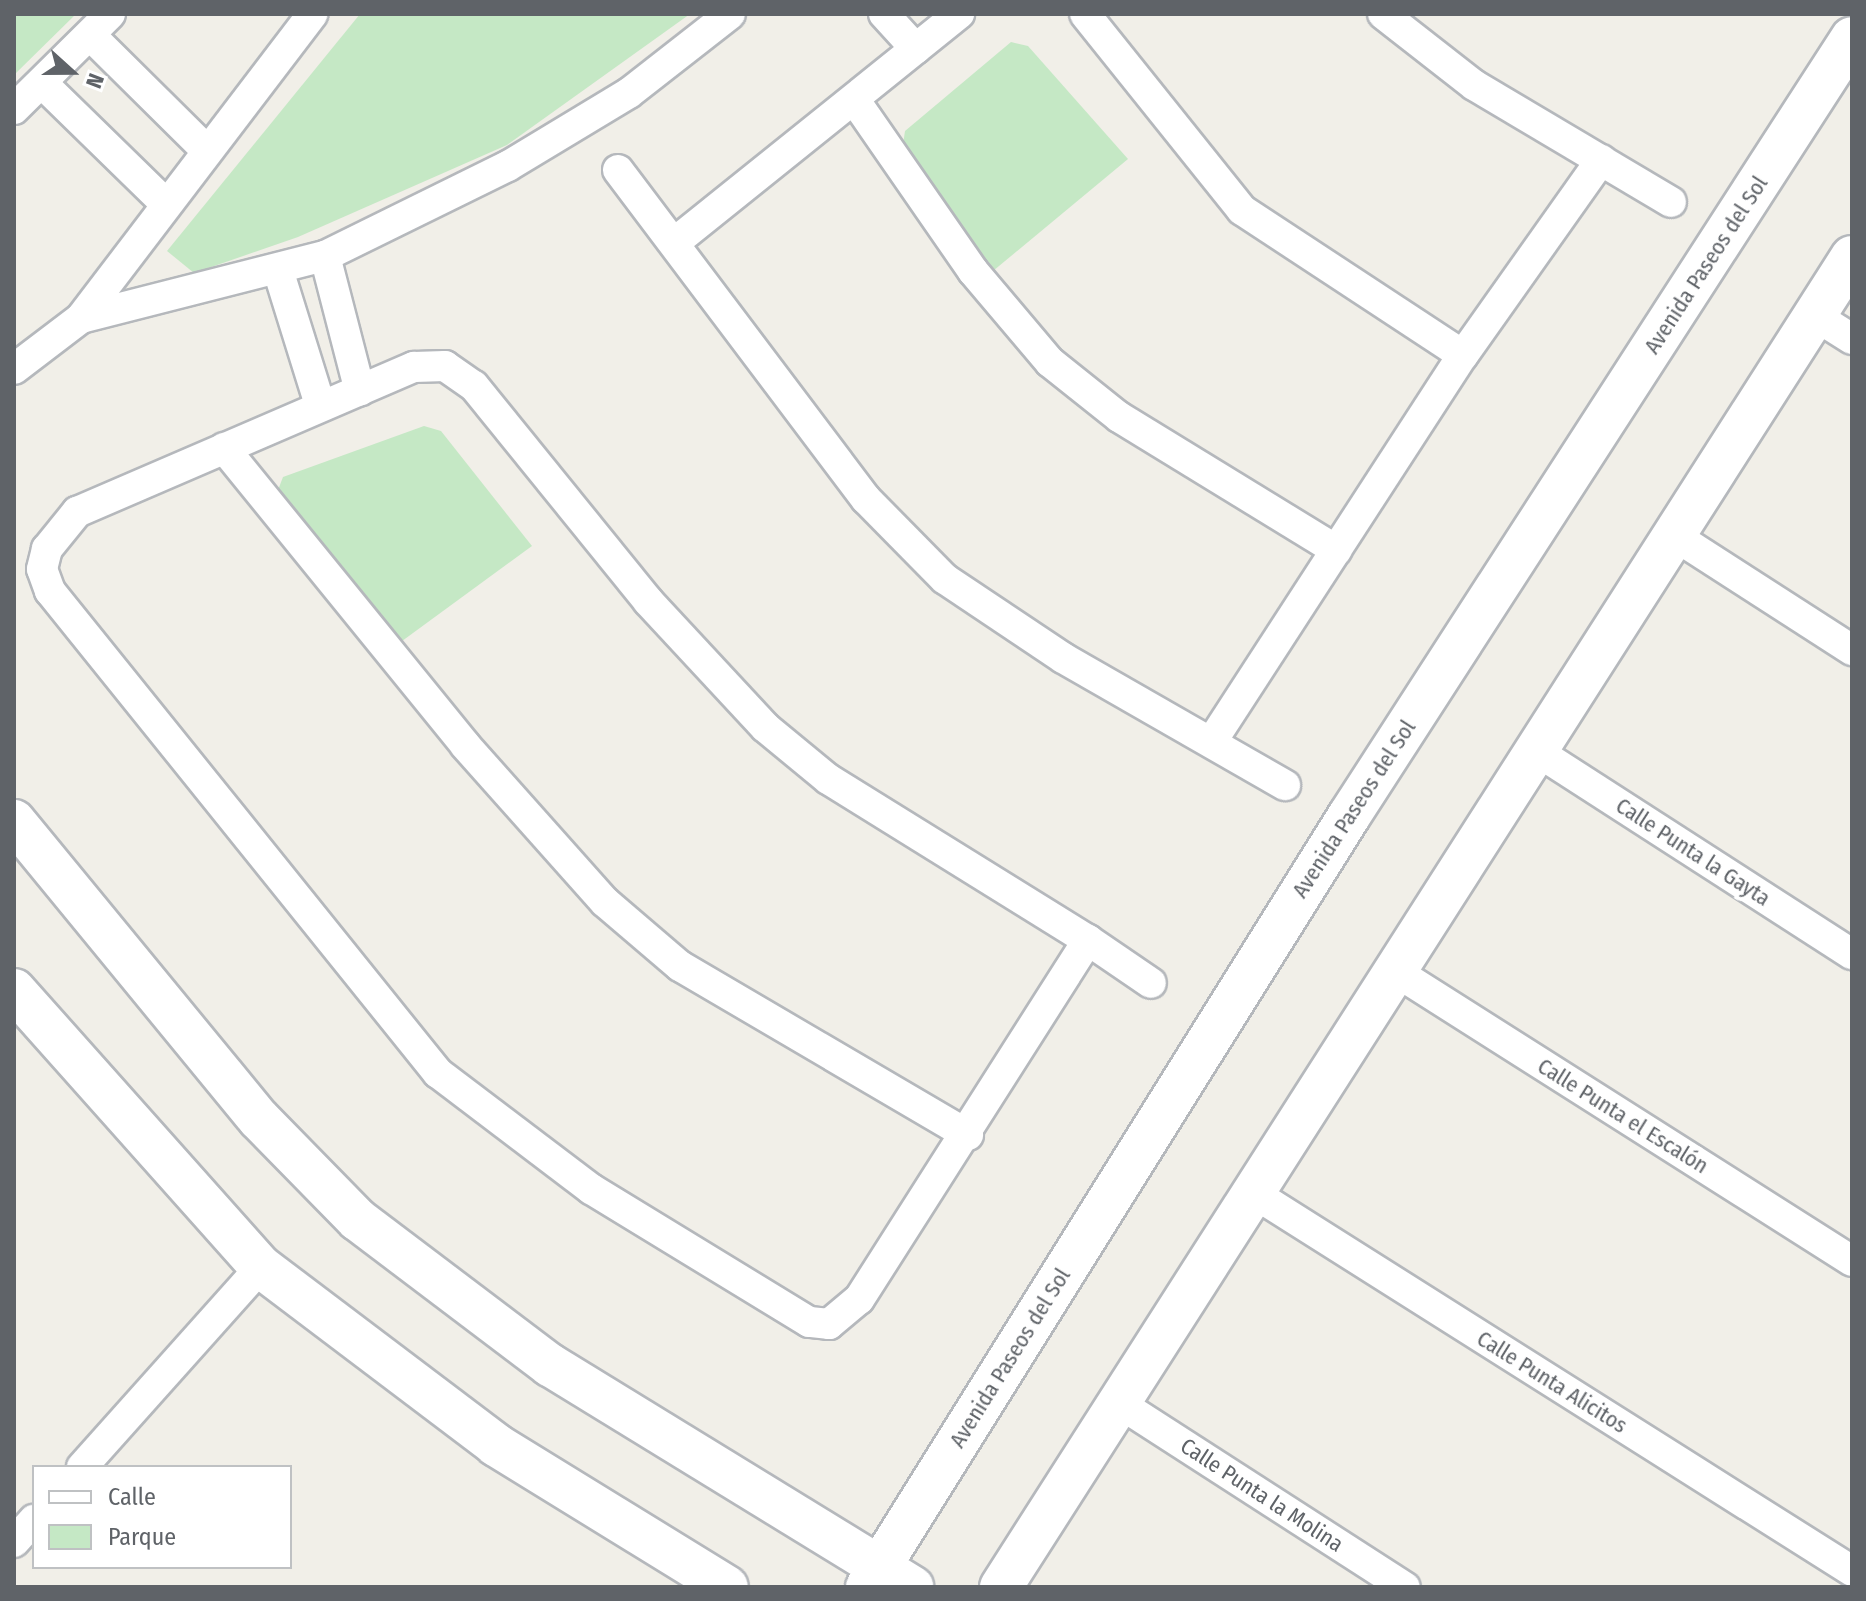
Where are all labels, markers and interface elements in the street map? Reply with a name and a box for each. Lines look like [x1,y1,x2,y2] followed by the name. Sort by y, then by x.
[32,32,112,112] north arrow
[80,70,110,92] text: N
[1639,171,1773,359] street label: Avenida Paseos del Sol
[1287,715,1421,903] street label: Avenida Paseos del Sol
[1611,792,1775,912] street label: Calle Punta la Gayta
[1533,1053,1713,1179] street label: Calle Punta el Escalón
[944,1264,1076,1452] street label: Avenida Paseos del Sol
[1472,1325,1632,1439] street label: Calle Punta Alicitos
[1176,1433,1348,1557] street label: Calle Punta la Molina
[32,1465,292,1569] legend
[108,1483,156,1511] text: Calle
[108,1523,176,1551] text: Parque

